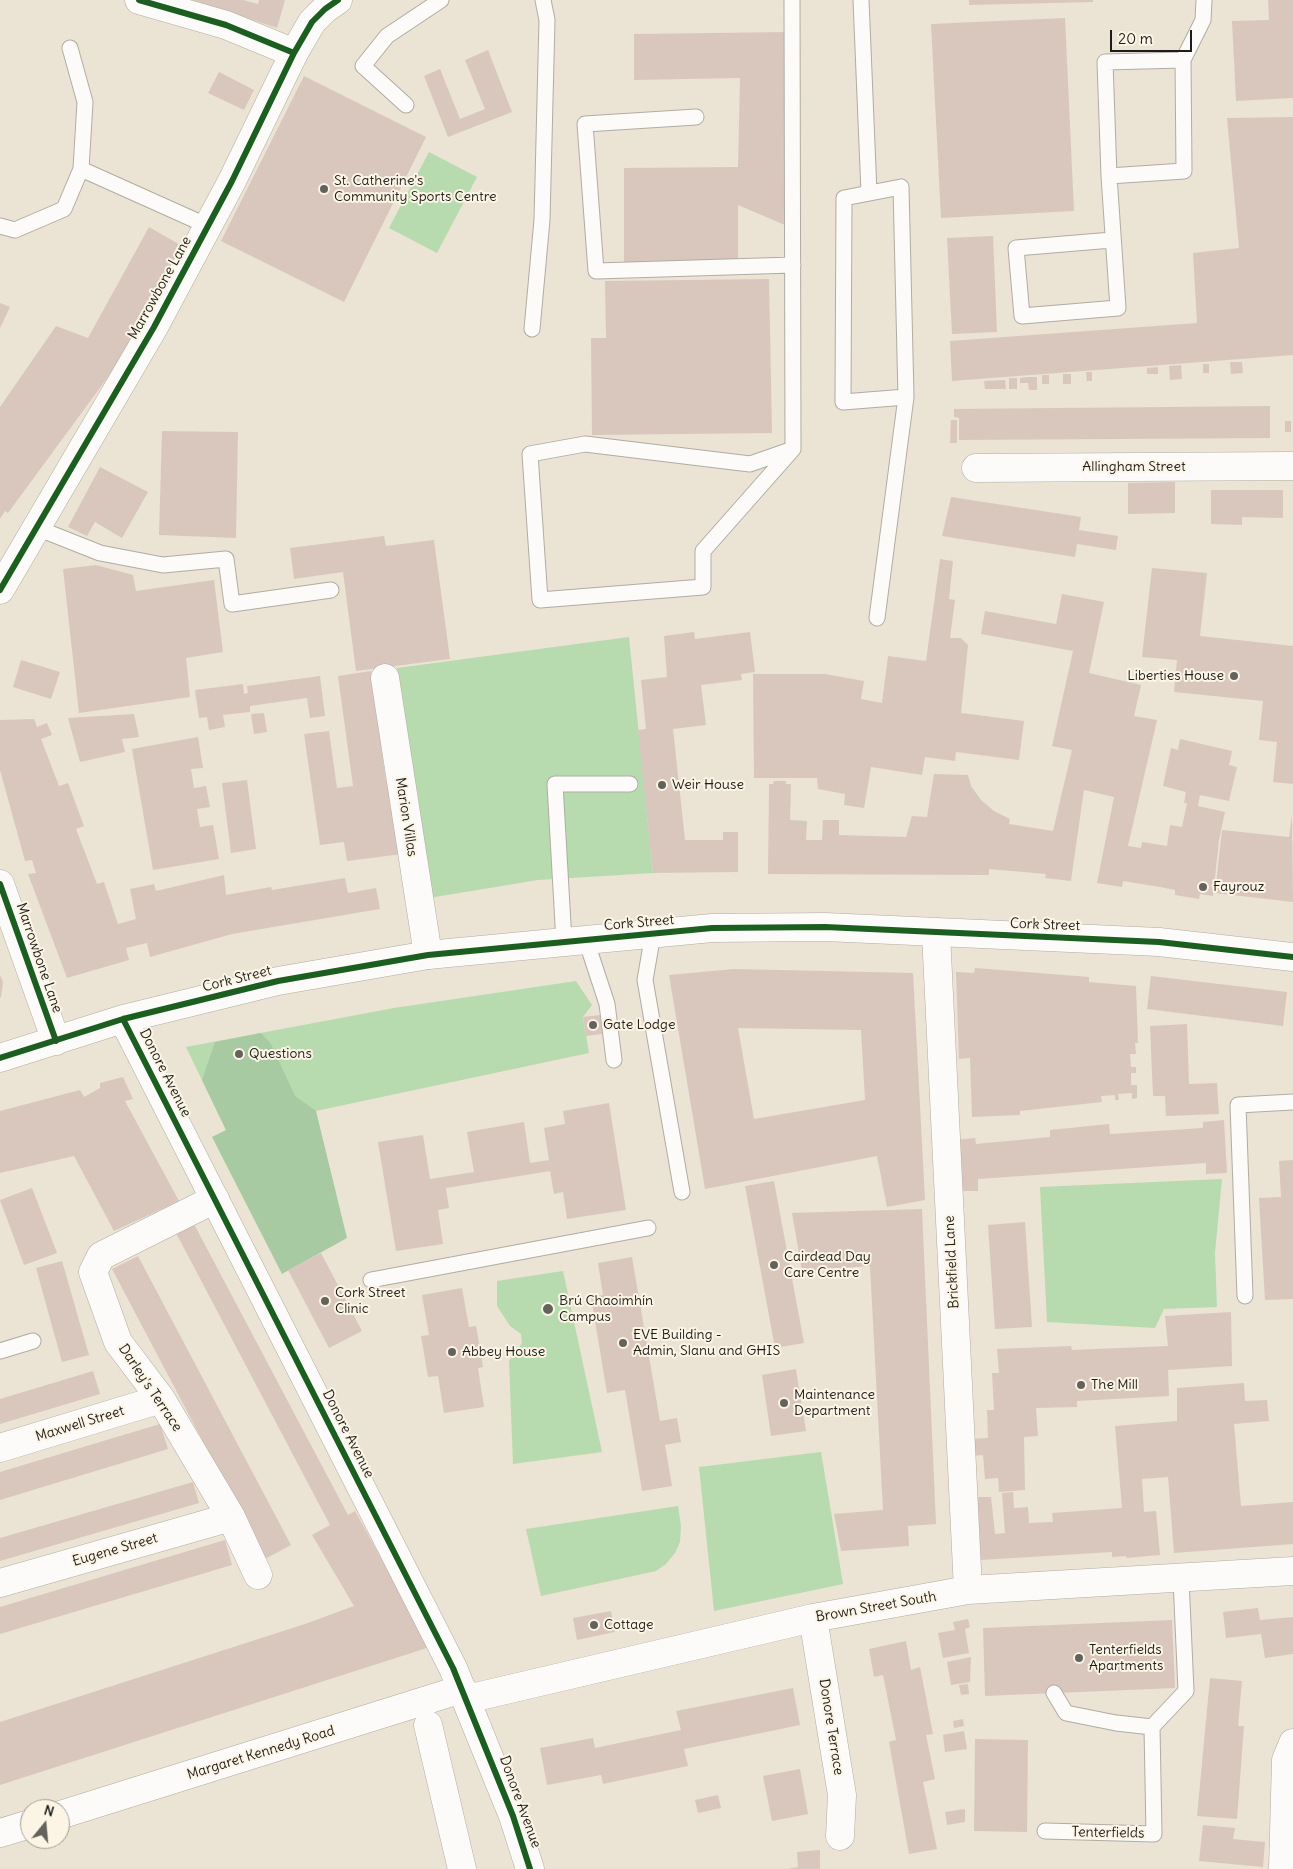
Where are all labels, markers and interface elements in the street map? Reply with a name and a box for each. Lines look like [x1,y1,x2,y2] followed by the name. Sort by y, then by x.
[1113,20,1196,52] scale bar
[1118,29,1153,48] text: 20 m
[334,173,497,206] place label: St. Catherine's Community Sports Centre
[318,183,330,195] marker: St. Catherine's Community Sports Centre
[125,234,195,342] street label: Marrowbone Lane
[1082,459,1186,475] street label: Allingham Street
[1127,668,1224,684] place label: Liberties House
[1228,670,1240,682] marker: Liberties House
[391,776,421,858] street label: Marion Villas
[672,777,744,793] place label: Weir House
[656,779,668,791] marker: Weir House
[1213,879,1264,895] place label: Fayrouz
[1197,881,1209,893] marker: Fayrouz
[12,901,66,1015] street label: Marrowbone Lane
[603,912,675,934] street label: Cork Street
[1009,915,1081,935] street label: Cork Street
[201,962,273,996] street label: Cork Street
[603,1017,675,1033] place label: Gate Lodge
[587,1019,599,1031] marker: Gate Lodge
[136,1026,194,1120] street label: Donore Avenue
[249,1046,312,1062] place label: Questions
[233,1048,245,1060] marker: Questions
[941,1215,963,1309] street label: Brickfield Lane
[784,1249,871,1282] place label: Cairdead Day Care Centre
[768,1259,780,1271] marker: Cairdead Day Care Centre
[335,1285,405,1318] place label: Cork Street Clinic
[559,1293,653,1325] place label: Brú Chaoimhín Campus
[319,1295,331,1307] marker: Cork Street Clinic
[541,1302,555,1316] marker: Brú Chaoimhín Campus
[633,1327,780,1360] place label: EVE Building - Admin, Slanu and GHIS
[617,1337,629,1349] marker: EVE Building - Admin, Slanu and GHIS
[114,1341,186,1435] street label: Darley's Terrace
[462,1344,545,1360] place label: Abbey House
[446,1346,458,1358] marker: Abbey House
[1091,1377,1138,1393] place label: The Mill
[1075,1379,1087,1391] marker: The Mill
[319,1387,377,1481] street label: Donore Avenue
[794,1387,875,1420] place label: Maintenance Department
[778,1397,790,1409] marker: Maintenance Department
[34,1403,126,1445] street label: Maxwell Street
[70,1530,160,1570] street label: Eugene Street
[814,1588,938,1626] street label: Brown Street South
[604,1617,654,1633] place label: Cottage
[588,1619,600,1631] marker: Cottage
[1089,1642,1163,1674] place label: Tenterfields Apartments
[1073,1652,1085,1664] marker: Tenterfields Apartments
[815,1678,847,1776] street label: Donore Terrace
[185,1723,337,1783] street label: Margaret Kennedy Road
[496,1754,544,1850] street label: Donore Avenue
[20,1799,70,1849] north arrow
[42,1801,56,1821] text: N
[1072,1824,1144,1842] street label: Tenterfields

